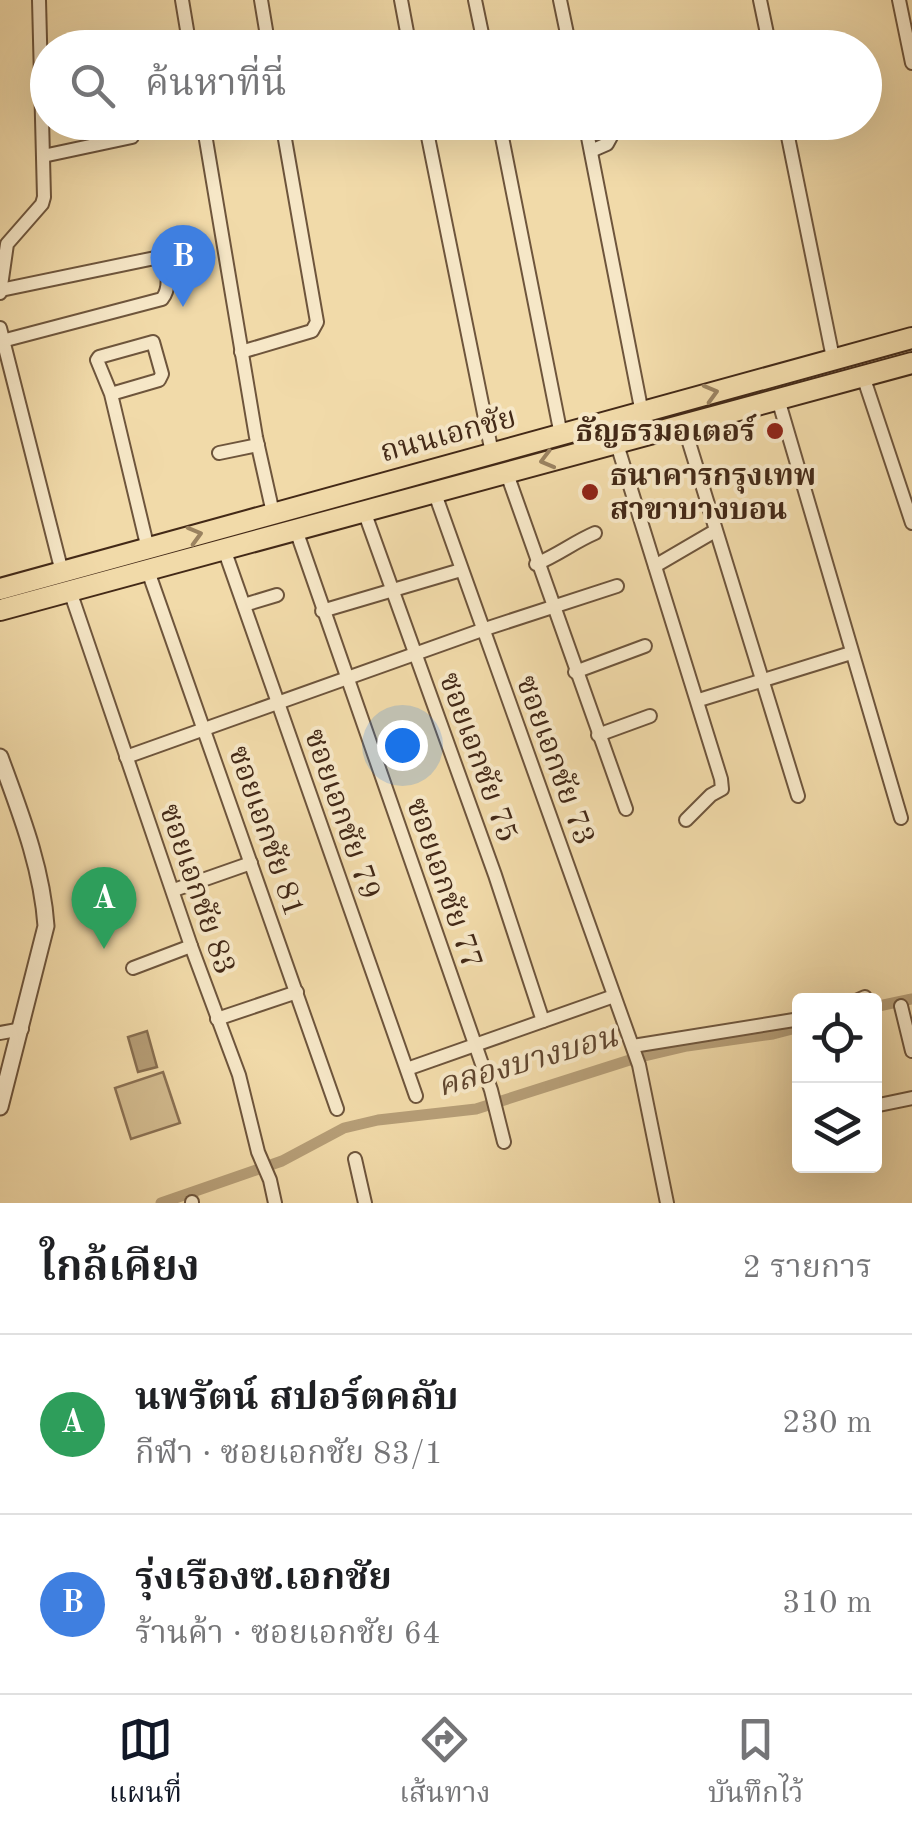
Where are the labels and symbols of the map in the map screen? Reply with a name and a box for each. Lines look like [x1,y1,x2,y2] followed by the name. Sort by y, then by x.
[150,224,216,307] pin: B
[702,384,719,405] one-way arrow
[377,402,520,468] street label: ถนนเอกชัย
[575,413,757,448] place label: ธัญธรมอเตอร์
[764,420,786,442] marker: ธัญธรมอเตอร์
[539,448,556,469] one-way arrow
[610,462,816,526] place label: ธนาคารกรุงเทพ สาขาบางบอน
[579,481,601,503] marker: ธนาคารกรุงเทพ สาขาบางบอน
[186,526,203,547] one-way arrow
[433,668,523,846] street label: ซอยเอกชัย 75
[510,671,600,849] street label: ซอยเอกชัย 73
[377,720,428,771] your location
[298,725,386,904] street label: ซอยเอกชัย 79
[222,742,310,921] street label: ซอยเอกชัย 81
[400,794,488,973] street label: ซอยเอกชัย 77
[153,800,241,979] street label: ซอยเอกชัย 83
[72,866,136,949] pin: A
[434,1022,622,1104] water label: คลองบางบอน

